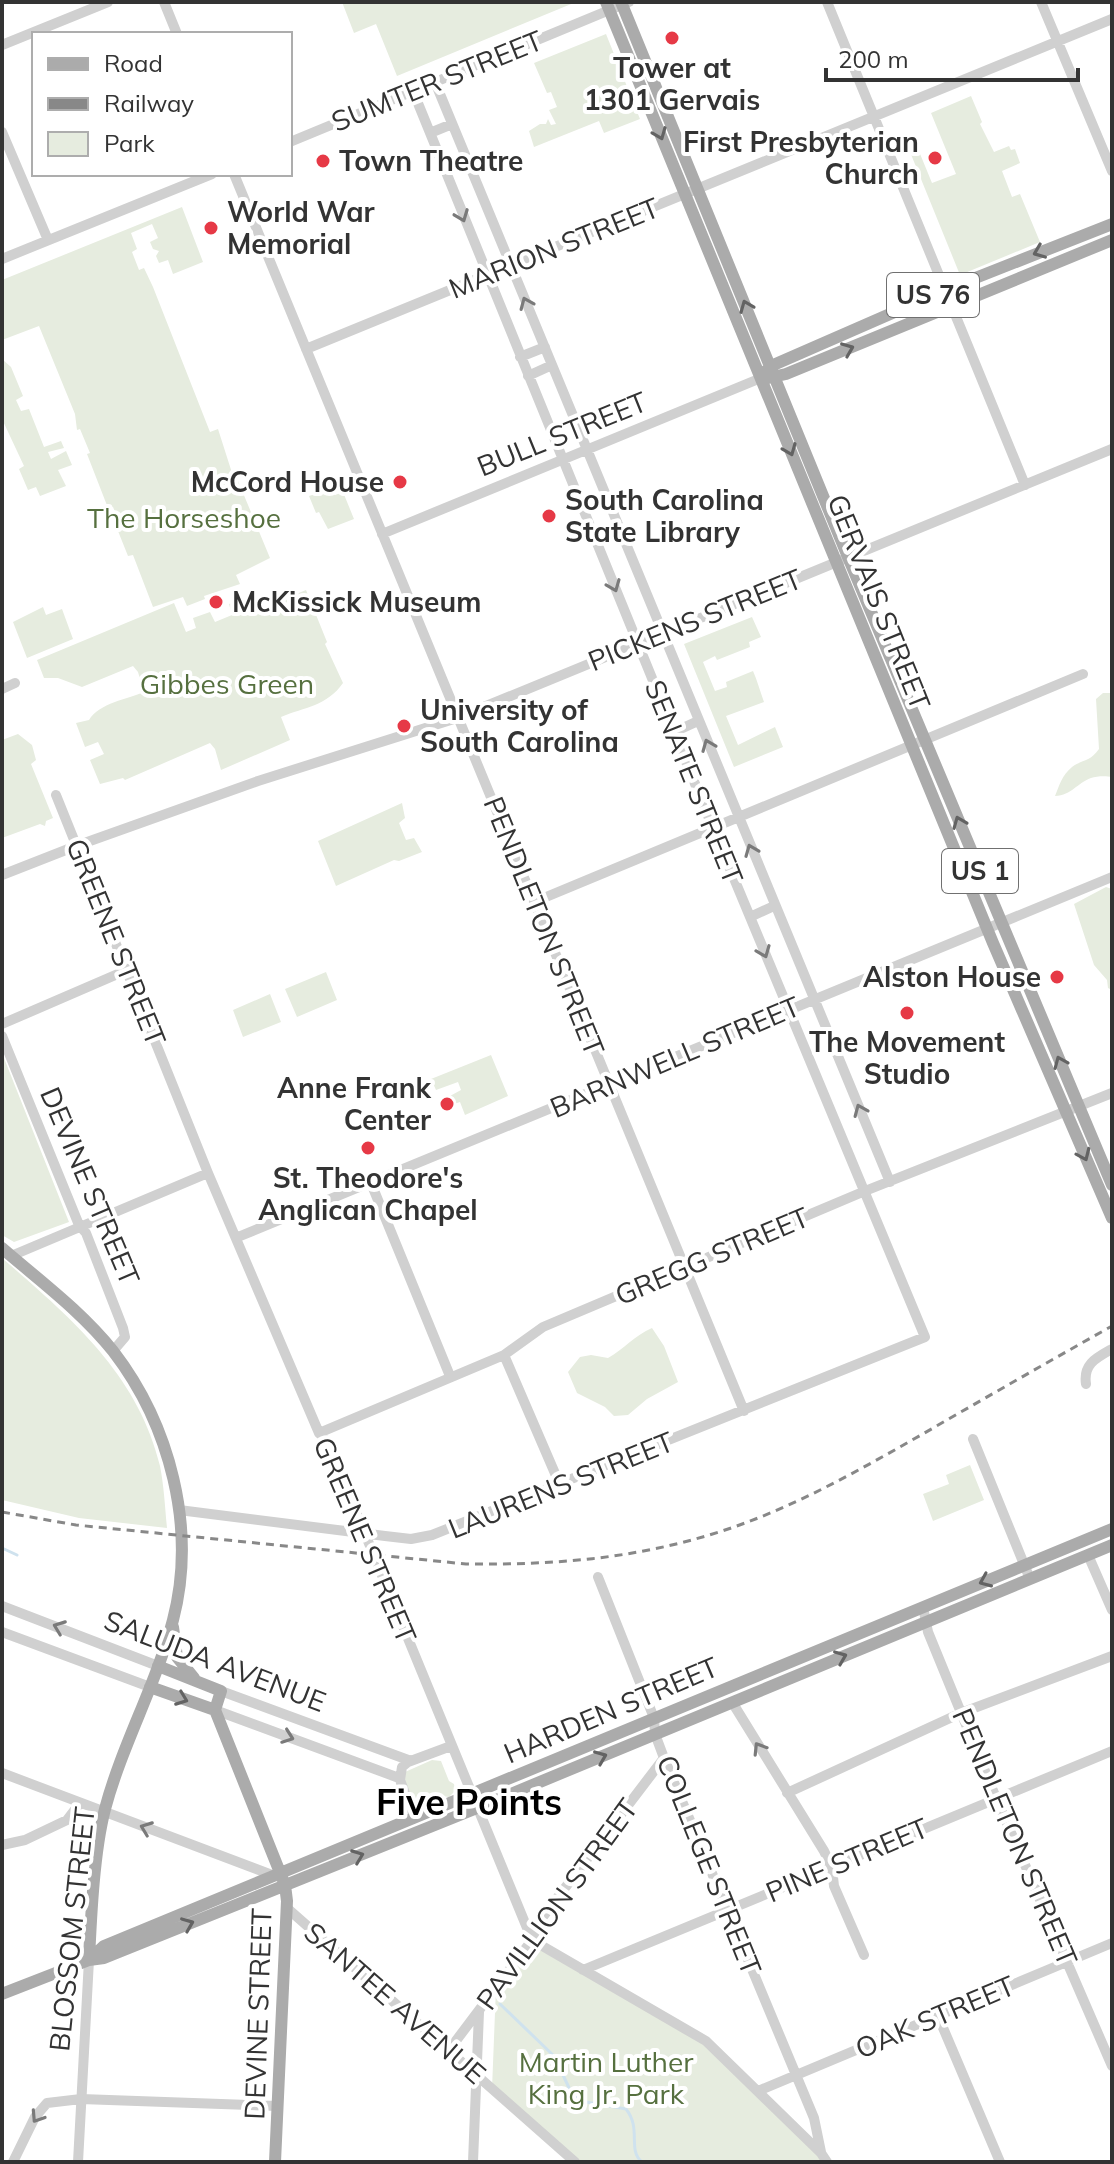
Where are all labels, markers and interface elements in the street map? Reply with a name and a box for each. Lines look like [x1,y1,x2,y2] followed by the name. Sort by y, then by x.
[326,22,548,139] street label: SUMTER STREET
[663,29,681,47] marker: Tower at 1301 Gervais
[32,32,292,176] legend
[826,32,1078,82] scale bar
[838,44,909,74] text: 200 m
[104,48,163,78] text: Road
[584,50,760,117] place label: Tower at 1301 Gervais
[104,88,194,118] text: Railway
[683,124,919,191] place label: First Presbyterian Church
[650,126,667,140] one-way arrow
[104,128,155,158] text: Park
[339,143,523,178] place label: Town Theatre
[926,149,944,167] marker: First Presbyterian Church
[314,152,332,170] marker: Town Theatre
[443,189,664,306] street label: MARION STREET
[227,194,375,261] place label: World War Memorial
[452,208,469,222] one-way arrow
[202,219,220,237] marker: World War Memorial
[1033,242,1047,259] one-way arrow
[887,273,979,317] road number: US 76
[520,297,536,311] one-way arrow
[739,300,756,314] one-way arrow
[840,342,854,359] one-way arrow
[472,384,652,483] street label: BULL STREET
[781,442,797,456] one-way arrow
[191,464,384,499] place label: McCord House
[391,473,409,491] marker: McCord House
[565,482,764,549] place label: South Carolina State Library
[820,489,939,715] street label: GERVAIS STREET
[87,500,281,535] park label: The Horseshoe
[540,507,558,525] marker: South Carolina State Library
[583,561,807,678] street label: PICKENS STREET
[604,578,621,592] one-way arrow
[232,584,481,619] place label: McKissick Museum
[207,593,225,611] marker: McKissick Museum
[140,666,314,701] park label: Gibbes Green
[638,675,751,889] street label: SENATE STREET
[420,692,619,759] place label: University of South Carolina
[395,717,413,735] marker: University of South Carolina
[701,739,718,753] one-way arrow
[477,791,612,1060] street label: PENDLETON STREET
[953,816,969,830] one-way arrow
[59,833,174,1051] street label: GREENE STREET
[744,844,761,858] one-way arrow
[942,849,1018,893] road number: US 1
[755,944,771,958] one-way arrow
[863,959,1041,994] place label: Alston House
[1048,968,1066,986] marker: Alston House
[545,988,805,1125] street label: BARNWELL STREET
[898,1004,916,1022] marker: The Movement Studio
[809,1024,1005,1091] place label: The Movement Studio
[1053,1056,1069,1070] one-way arrow
[277,1070,432,1137] place label: Anne Frank Center
[33,1082,148,1290] street label: DEVINE STREET
[438,1095,456,1113] marker: Anne Frank Center
[854,1104,870,1118] one-way arrow
[359,1139,377,1157] marker: St. Theodore's Anglican Chapel
[1074,1147,1090,1161] one-way arrow
[258,1160,478,1227] place label: St. Theodore's Anglican Chapel
[610,1199,814,1312] street label: GREGG STREET
[443,1423,679,1546] street label: LAURENS STREET
[306,1432,425,1648] street label: GREENE STREET
[979,1572,993,1588] one-way arrow
[100,1602,331,1719] street label: SALUDA AVENUE
[53,1620,67,1637] one-way arrow
[498,1649,723,1771] street label: HARDEN STREET
[833,1650,847,1666] one-way arrow
[174,1689,188,1706] one-way arrow
[945,1703,1086,1971] street label: PENDLETON STREET
[280,1727,294,1744] one-way arrow
[753,1742,768,1757] one-way arrow
[593,1750,607,1766] one-way arrow
[649,1750,770,1980] street label: COLLEGE STREET
[376,1779,562,1824] district label: Five Points
[468,1791,645,2016] street label: PAVILLION STREET
[41,1805,102,2053] street label: BLOSSOM STREET
[760,1810,933,1909] street label: PINE STREET
[140,1821,154,1838] one-way arrow
[350,1849,364,1866] one-way arrow
[236,1908,279,2120] street label: DEVINE STREET
[297,1914,493,2091] street label: SANTEE AVENUE
[180,1917,194,1934] one-way arrow
[850,1967,1020,2066] street label: OAK STREET
[519,2044,694,2111] park label: Martin Luther King Jr. Park
[32,2108,47,2122] one-way arrow

